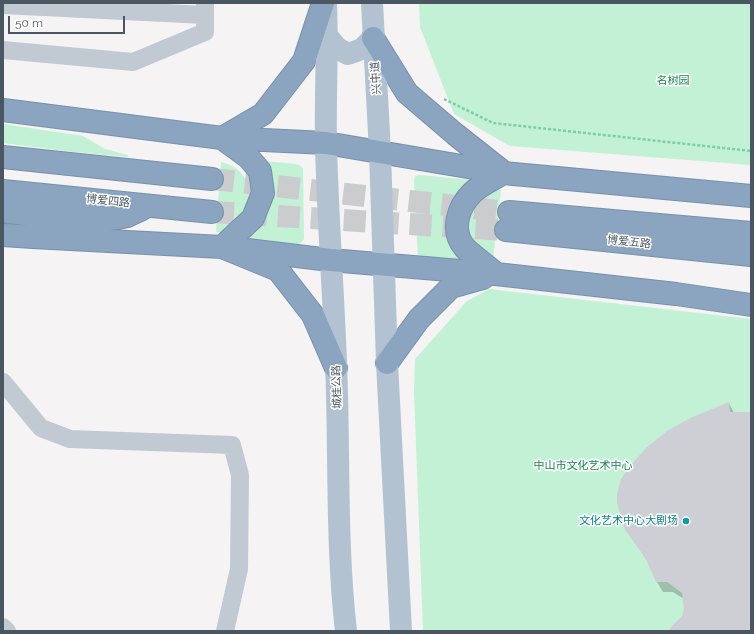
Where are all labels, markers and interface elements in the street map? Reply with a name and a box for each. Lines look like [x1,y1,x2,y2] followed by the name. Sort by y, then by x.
[10,8,127,34] scale bar
[15,16,43,30] text: 50 m
[369,61,383,95] street label: 兴中道
[657,74,689,88] park label: 名树园
[85,192,131,210] street label: 博爱四路
[606,233,652,251] street label: 博爱五路
[330,365,344,409] street label: 城桂公路
[534,459,632,473] park label: 中山市文化艺术中心
[579,514,678,528] place label: 文化艺术中心大剧场
[681,516,691,526] marker: 文化艺术中心大剧场

